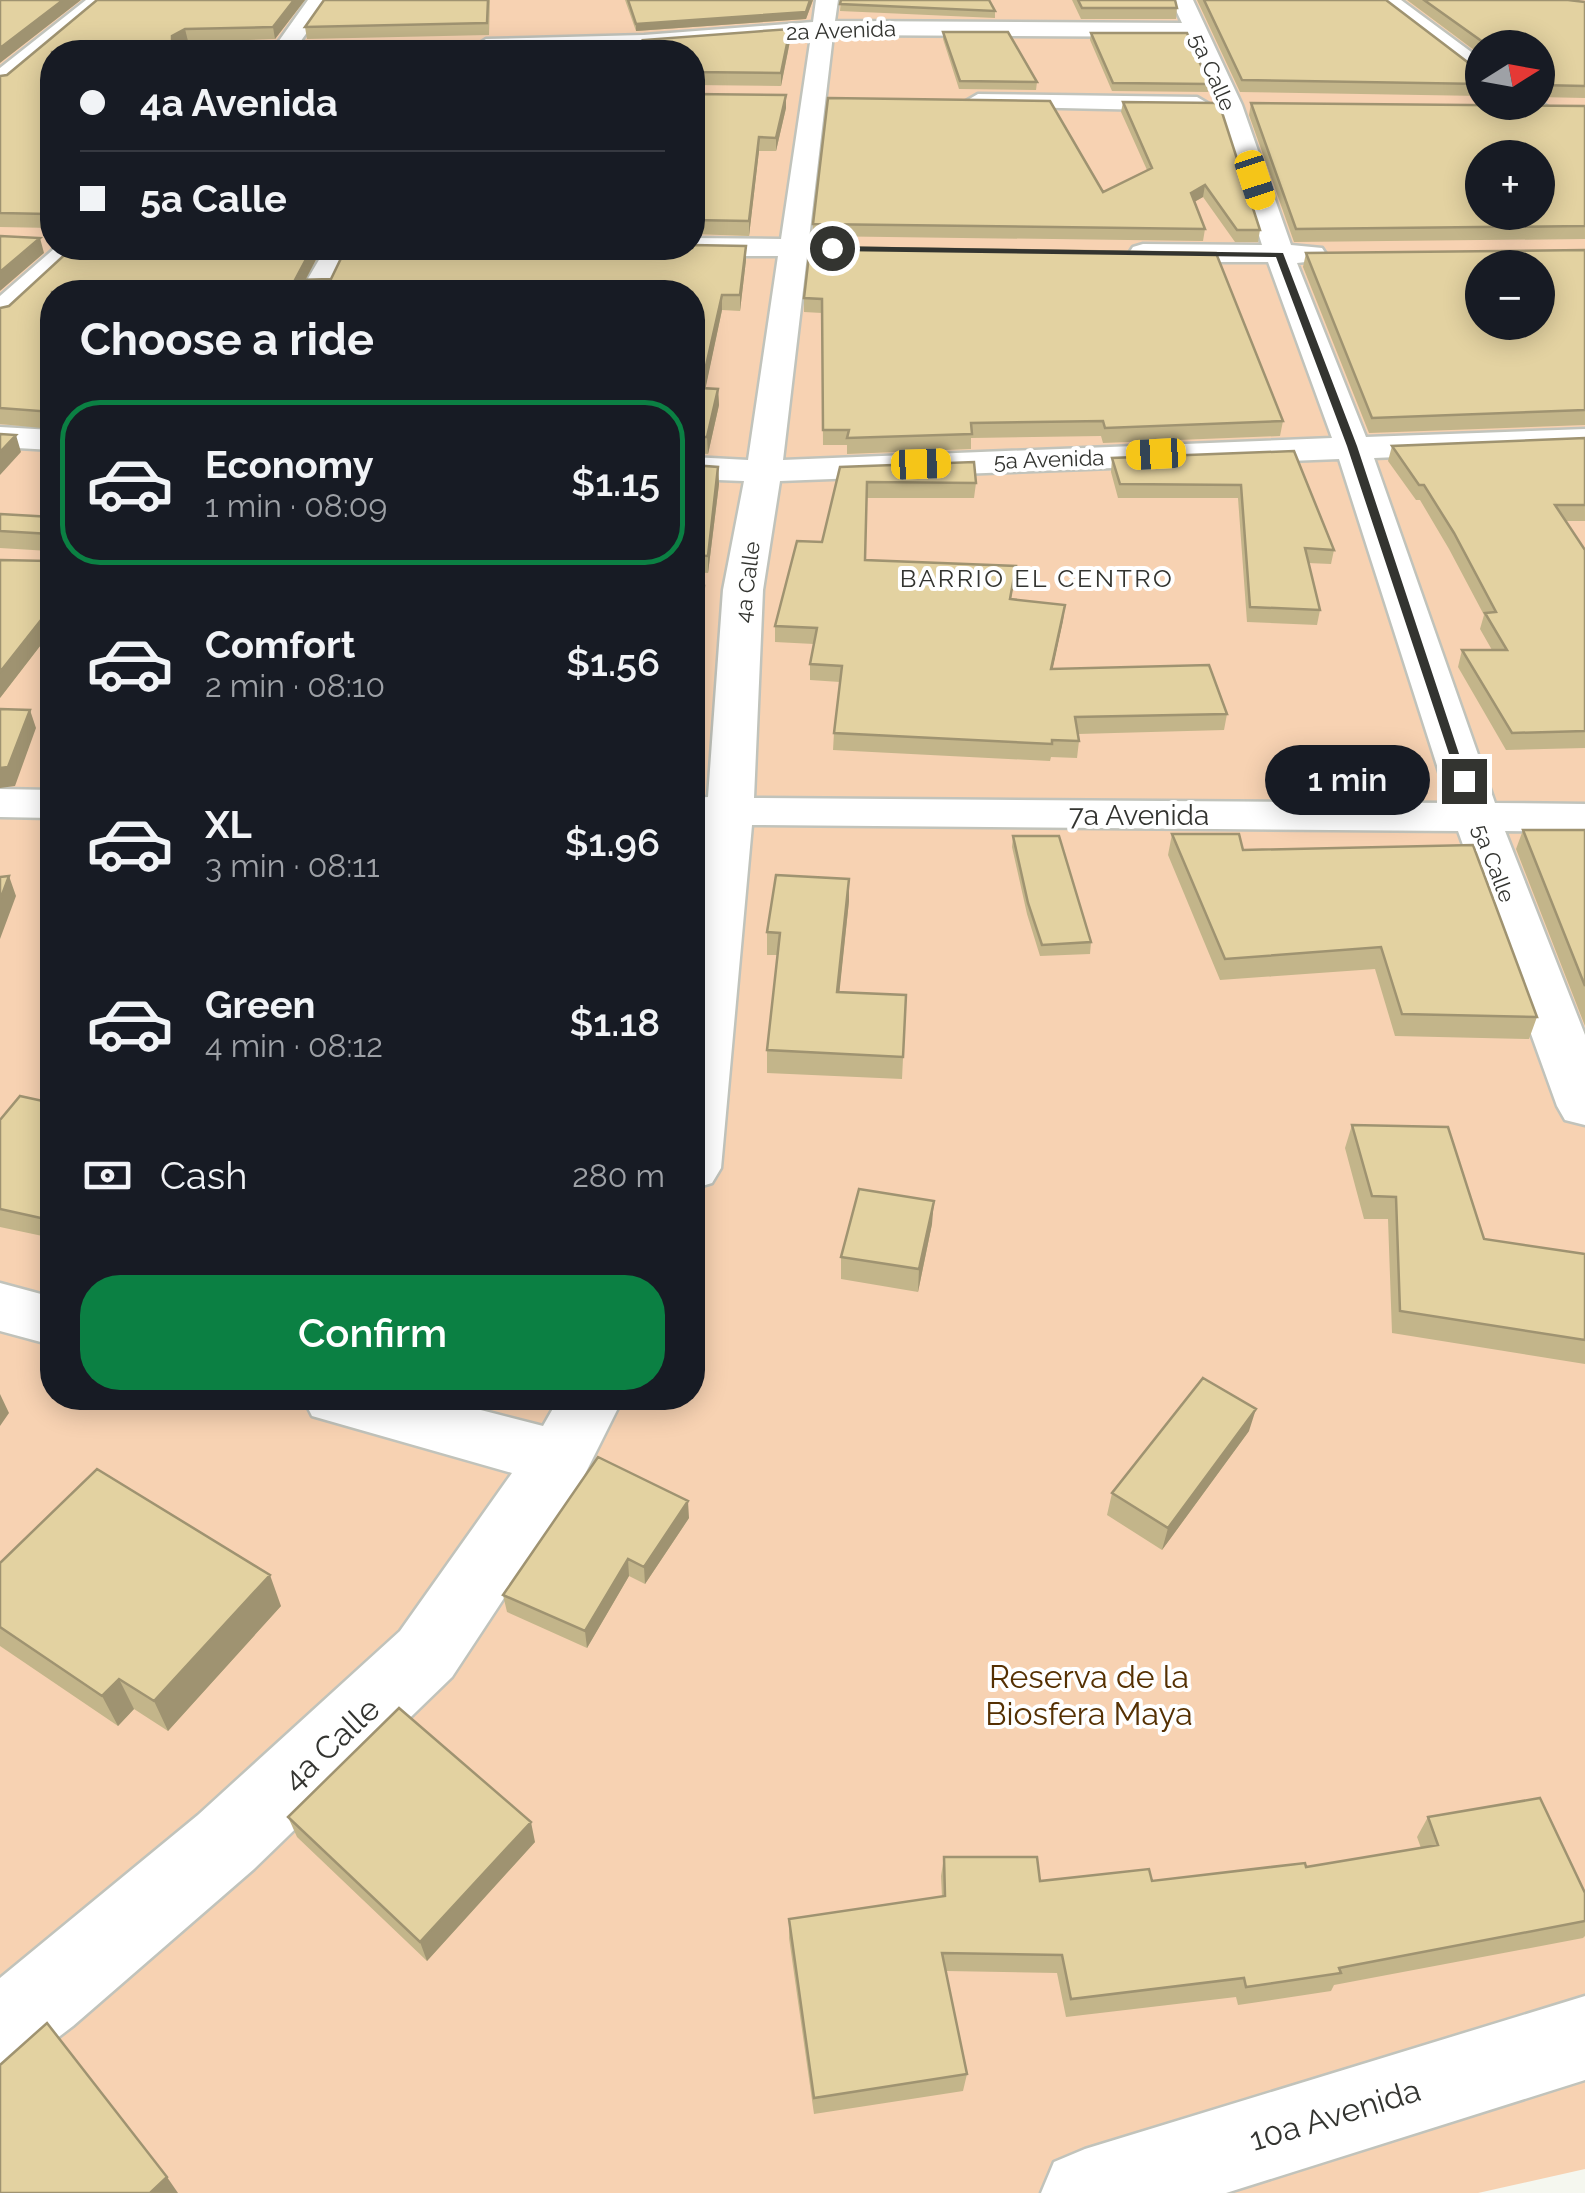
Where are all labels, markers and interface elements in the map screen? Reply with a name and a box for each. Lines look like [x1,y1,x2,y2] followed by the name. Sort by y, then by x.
[786,15,896,45] street label: 2a Avenida
[1185,29,1241,115] street label: 5a Calle
[1465,30,1555,120] north arrow
[1465,30,1555,340] map controls
[140,80,338,125] text: 4a Avenida
[1465,140,1555,230] button: +
[1231,147,1279,213] car
[140,176,287,221] text: 5a Calle
[810,226,855,271] route start
[1465,250,1555,340] button: −
[80,313,374,366] text: Choose a ride
[1125,437,1187,471] car
[85,438,175,528] icon: car
[205,442,374,487] text: Economy
[993,444,1105,474] street label: 5a Avenida
[890,448,952,480] car
[571,460,660,505] text: $1.15
[205,487,387,524] text: 1 min · 08:09
[729,540,765,624] street label: 4a Calle
[900,563,1174,593] district label: BARRIO EL CENTRO
[85,618,175,708] icon: car
[205,622,355,667] text: Comfort
[566,640,660,685] text: $1.56
[205,667,385,704] text: 2 min · 08:10
[1264,746,1429,816] callout: 1 min
[1442,759,1487,804] route end
[1308,761,1387,798] text: 1 min
[85,798,175,888] icon: car
[1069,799,1209,832] street label: 7a Avenida
[205,802,252,847] text: XL
[565,820,660,865] text: $1.96
[1467,820,1521,906] street label: 5a Calle
[205,847,380,884] text: 3 min · 08:11
[85,978,175,1068] icon: car
[205,982,315,1027] text: Green
[569,1000,660,1045] text: $1.18
[205,1027,383,1064] text: 4 min · 08:12
[80,1148,135,1203] icon: cash
[160,1153,247,1198] text: Cash
[572,1157,665,1194] text: 280 m
[80,1275,665,1390] button: Confirm
[985,1658,1193,1732] park label: Reserva de la Biosfera Maya
[275,1690,387,1798] street label: 4a Calle
[1245,2071,1425,2158] street label: 10a Avenida

